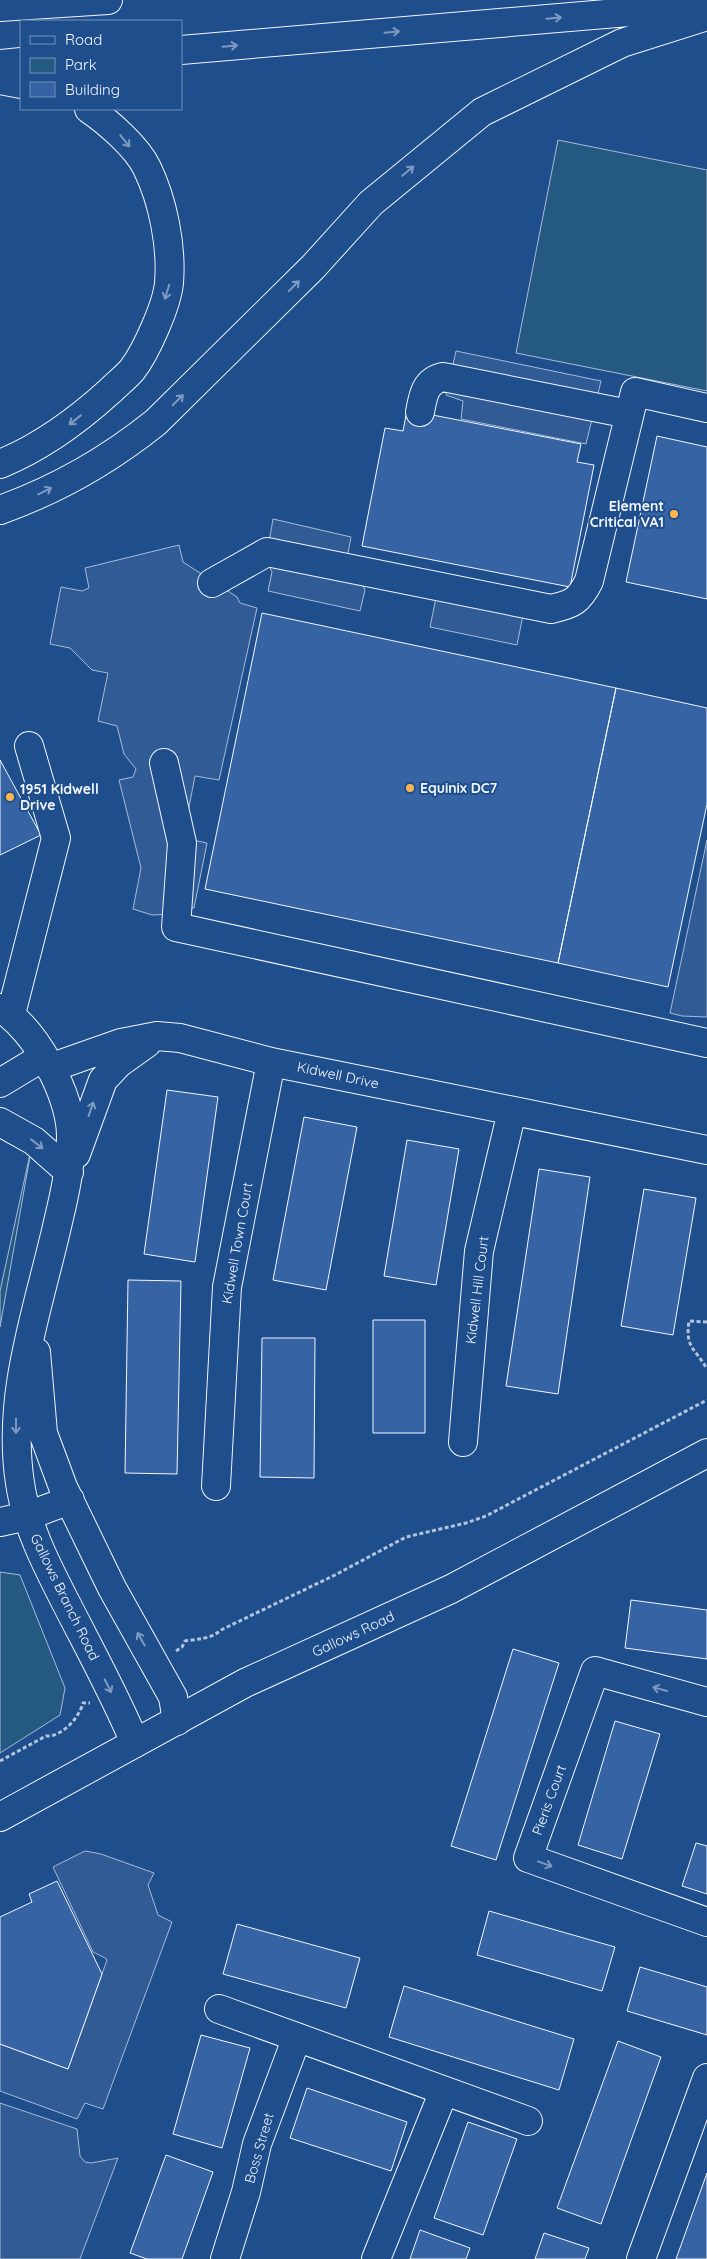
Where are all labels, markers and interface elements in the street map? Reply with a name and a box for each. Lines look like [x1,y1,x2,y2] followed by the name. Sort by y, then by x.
[545,13,561,23] one-way arrow
[20,20,182,110] legend
[383,27,399,37] one-way arrow
[65,30,102,49] text: Road
[222,41,238,51] one-way arrow
[65,55,97,74] text: Park
[65,80,120,99] text: Building
[120,134,131,147] one-way arrow
[402,166,415,177] one-way arrow
[288,280,300,292] one-way arrow
[161,283,171,299] one-way arrow
[172,394,184,406] one-way arrow
[69,415,82,426] one-way arrow
[37,486,52,496] one-way arrow
[590,497,664,531] place label: Element Critical VA1
[668,508,680,520] marker: Element Critical VA1
[420,779,497,797] place label: Equinix DC7
[20,780,99,814] place label: 1951 Kidwell Drive
[404,782,416,794] marker: Equinix DC7
[4,791,16,803] marker: 1951 Kidwell Drive
[295,1058,381,1092] street label: Kidwell Drive
[87,1102,96,1117] one-way arrow
[30,1139,44,1149] one-way arrow
[217,1181,257,1305] street label: Kidwell Town Court
[461,1235,493,1345] street label: Kidwell Hill Court
[11,1417,21,1433] one-way arrow
[27,1531,103,1663] street label: Gallows Branch Road
[309,1607,397,1661] street label: Gallows Road
[135,1633,145,1647] one-way arrow
[103,1679,113,1694] one-way arrow
[652,1683,668,1693] one-way arrow
[528,1762,570,1838] street label: Pieris Court
[537,1860,552,1869] one-way arrow
[240,2110,278,2185] street label: Boss Street

